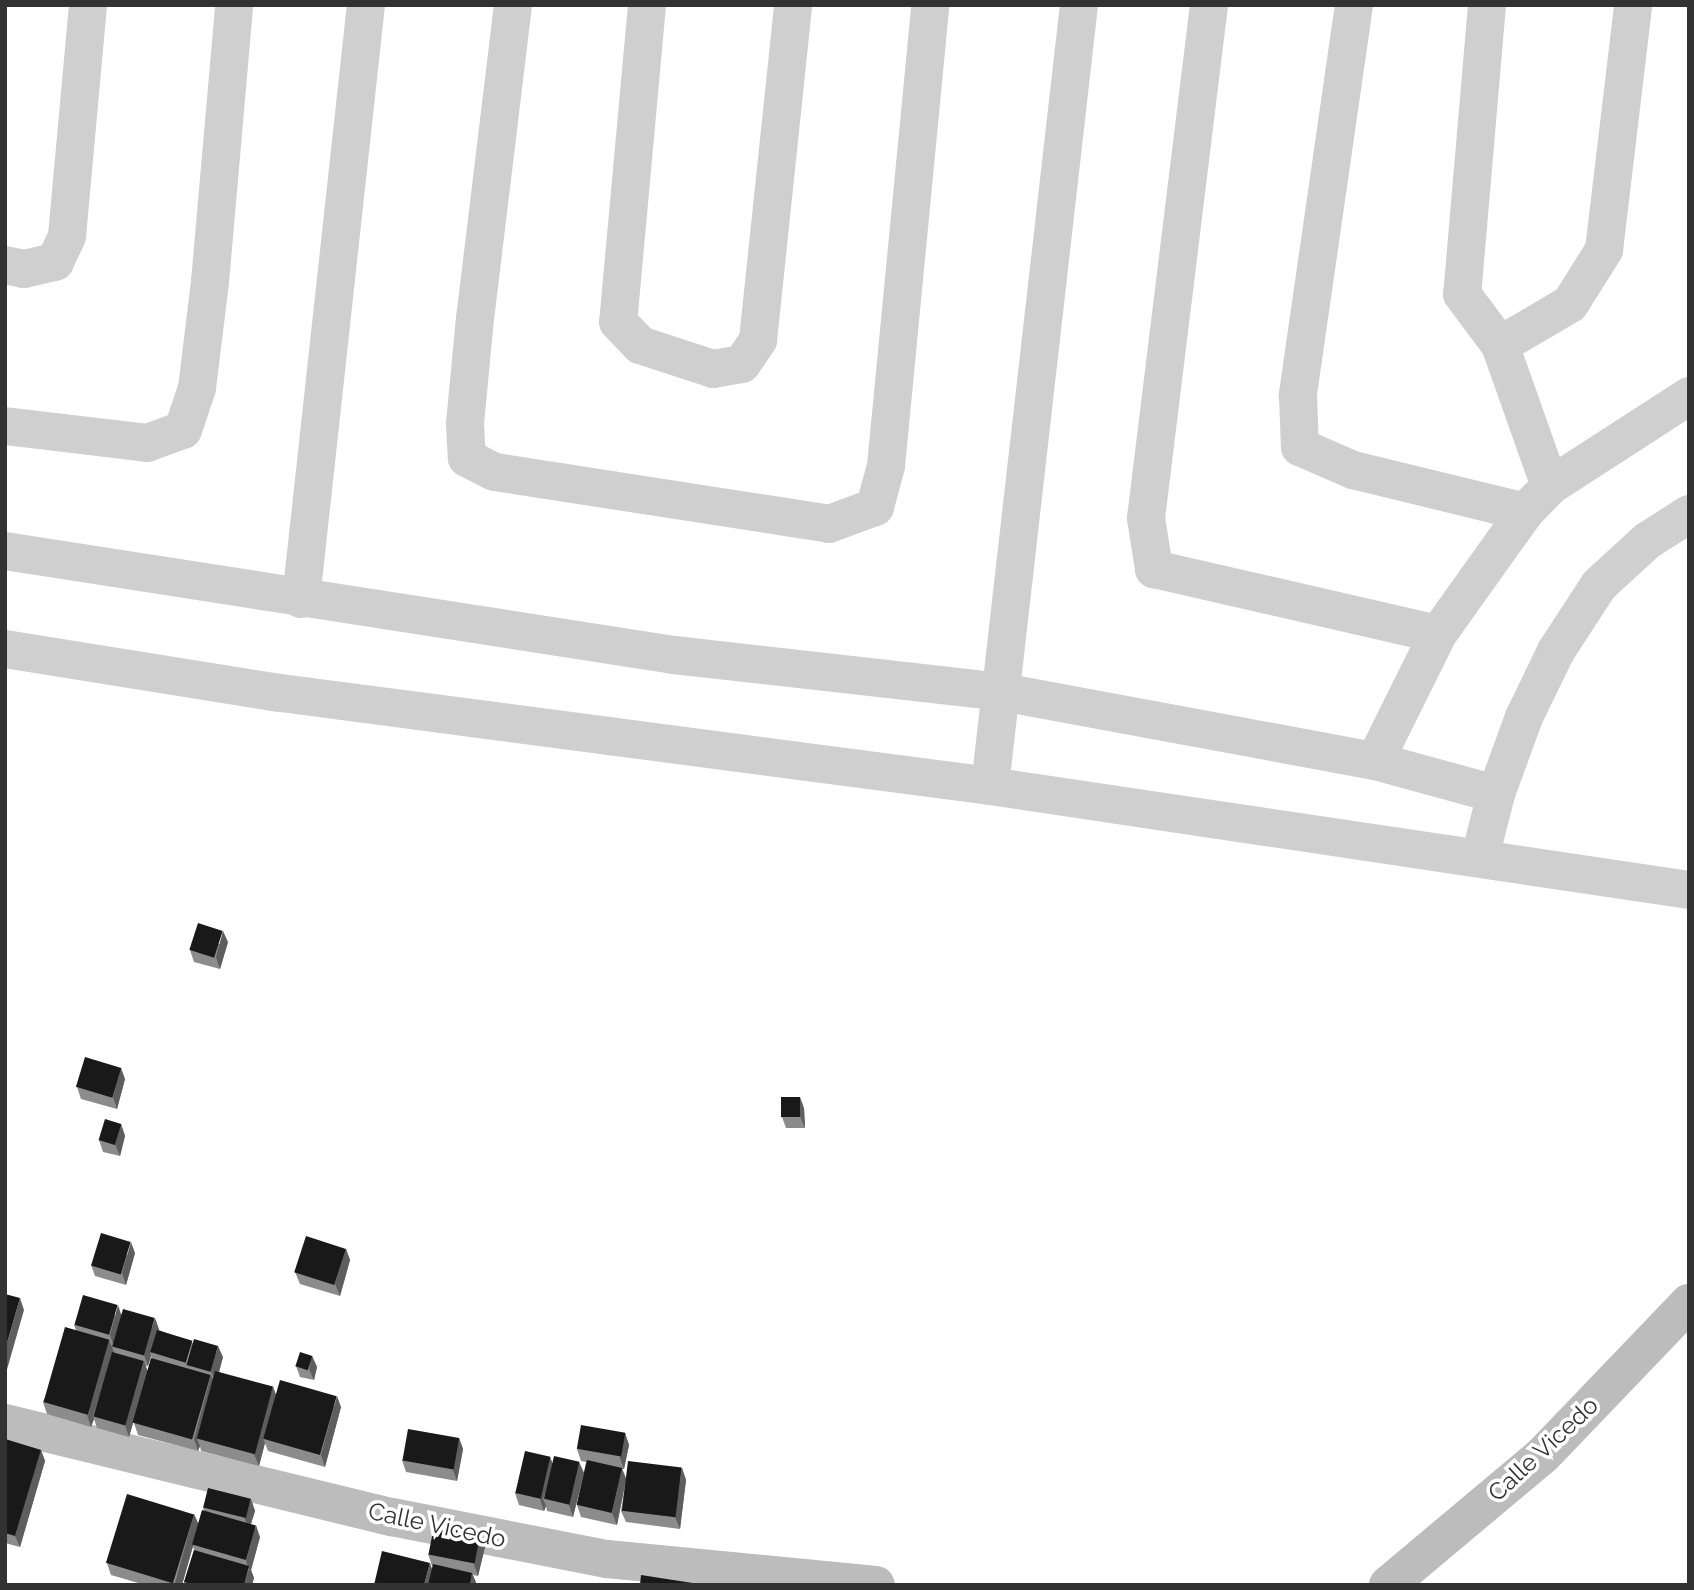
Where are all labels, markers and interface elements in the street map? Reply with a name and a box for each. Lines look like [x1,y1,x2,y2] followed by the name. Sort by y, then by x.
[1482,1390,1604,1508] street label: Calle Vicedo
[365,1496,509,1554] street label: Calle Vicedo

